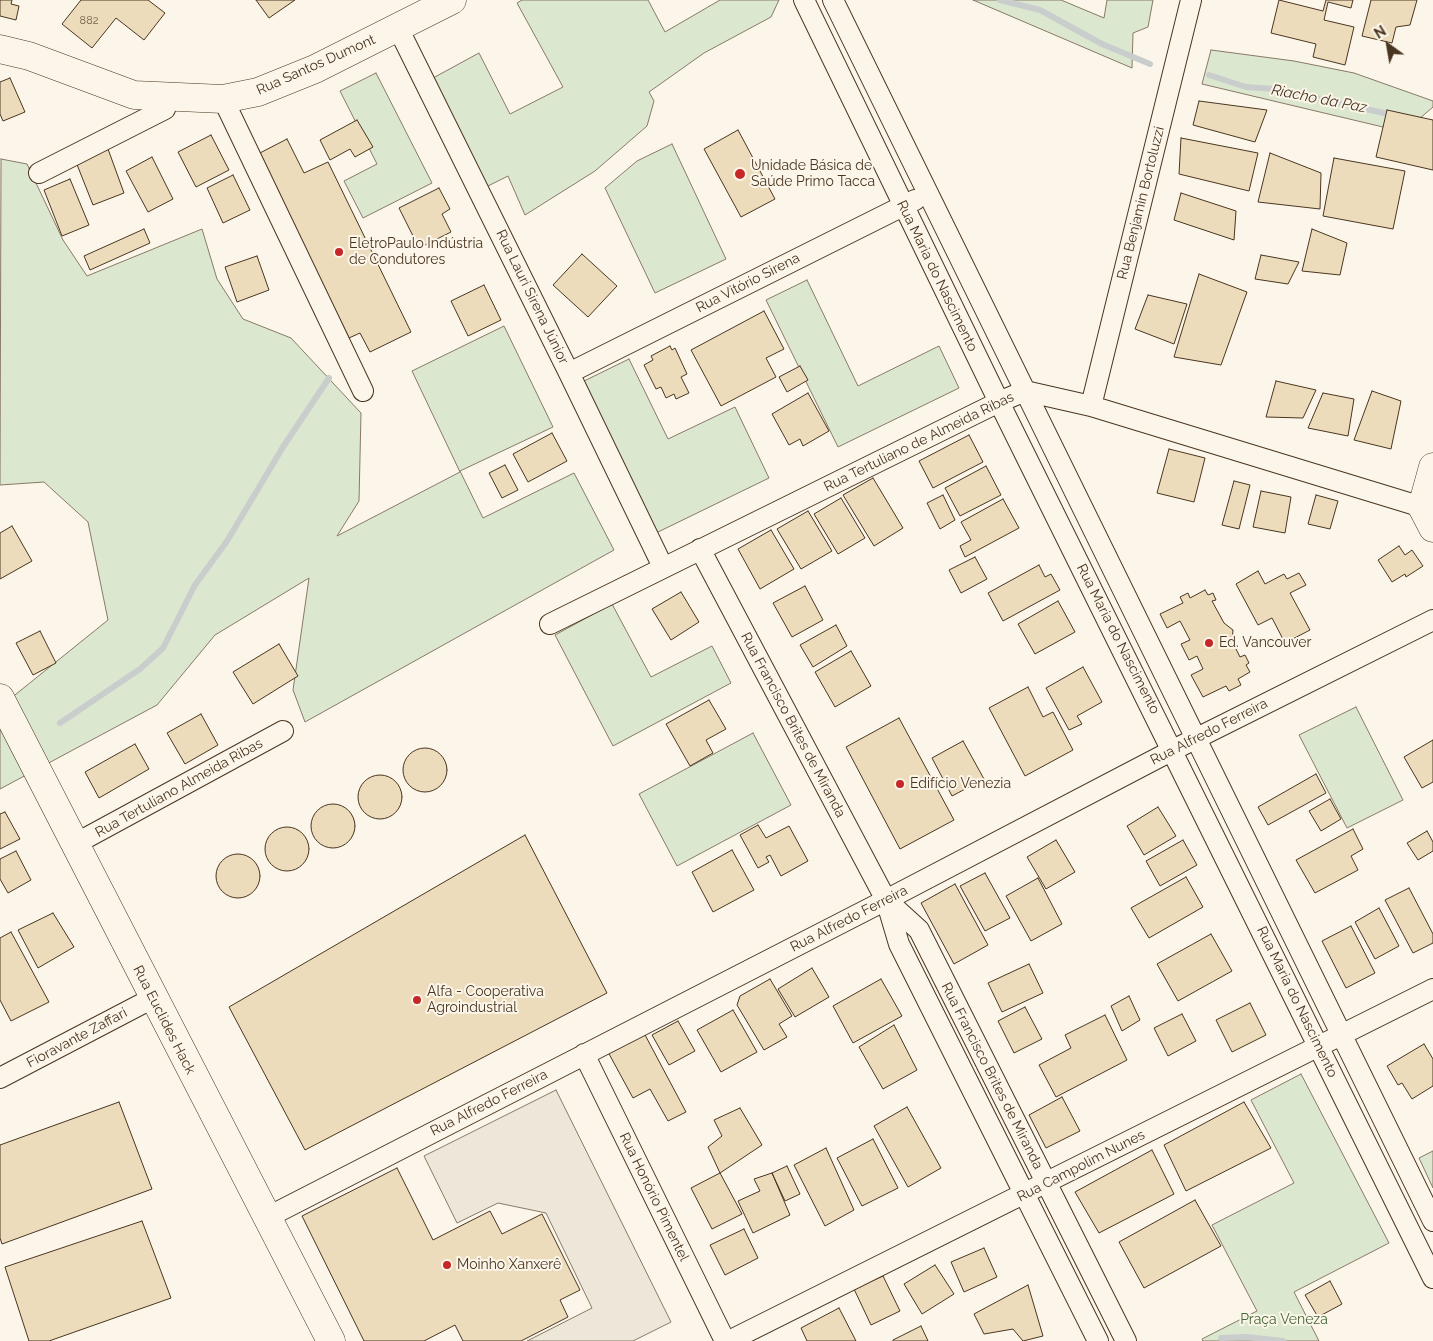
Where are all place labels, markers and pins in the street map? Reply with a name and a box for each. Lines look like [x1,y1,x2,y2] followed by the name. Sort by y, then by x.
[751,158,875,190] place label: Unidade Básica de Saúde Primo Tacca
[733,167,747,181] marker: Unidade Básica de Saúde Primo Tacca
[349,236,483,268] place label: EletroPaulo Indústria de Condutores
[333,246,345,258] marker: EletroPaulo Indústria de Condutores
[1219,635,1311,651] place label: Ed. Vancouver
[1203,637,1215,649] marker: Ed. Vancouver
[910,776,1011,792] place label: Edifício Venezia
[894,778,906,790] marker: Edifício Venezia
[427,984,544,1016] place label: Alfa - Cooperativa Agroindustrial
[411,994,423,1006] marker: Alfa - Cooperativa Agroindustrial
[457,1257,561,1273] place label: Moinho Xanxerê
[441,1259,453,1271] marker: Moinho Xanxerê

